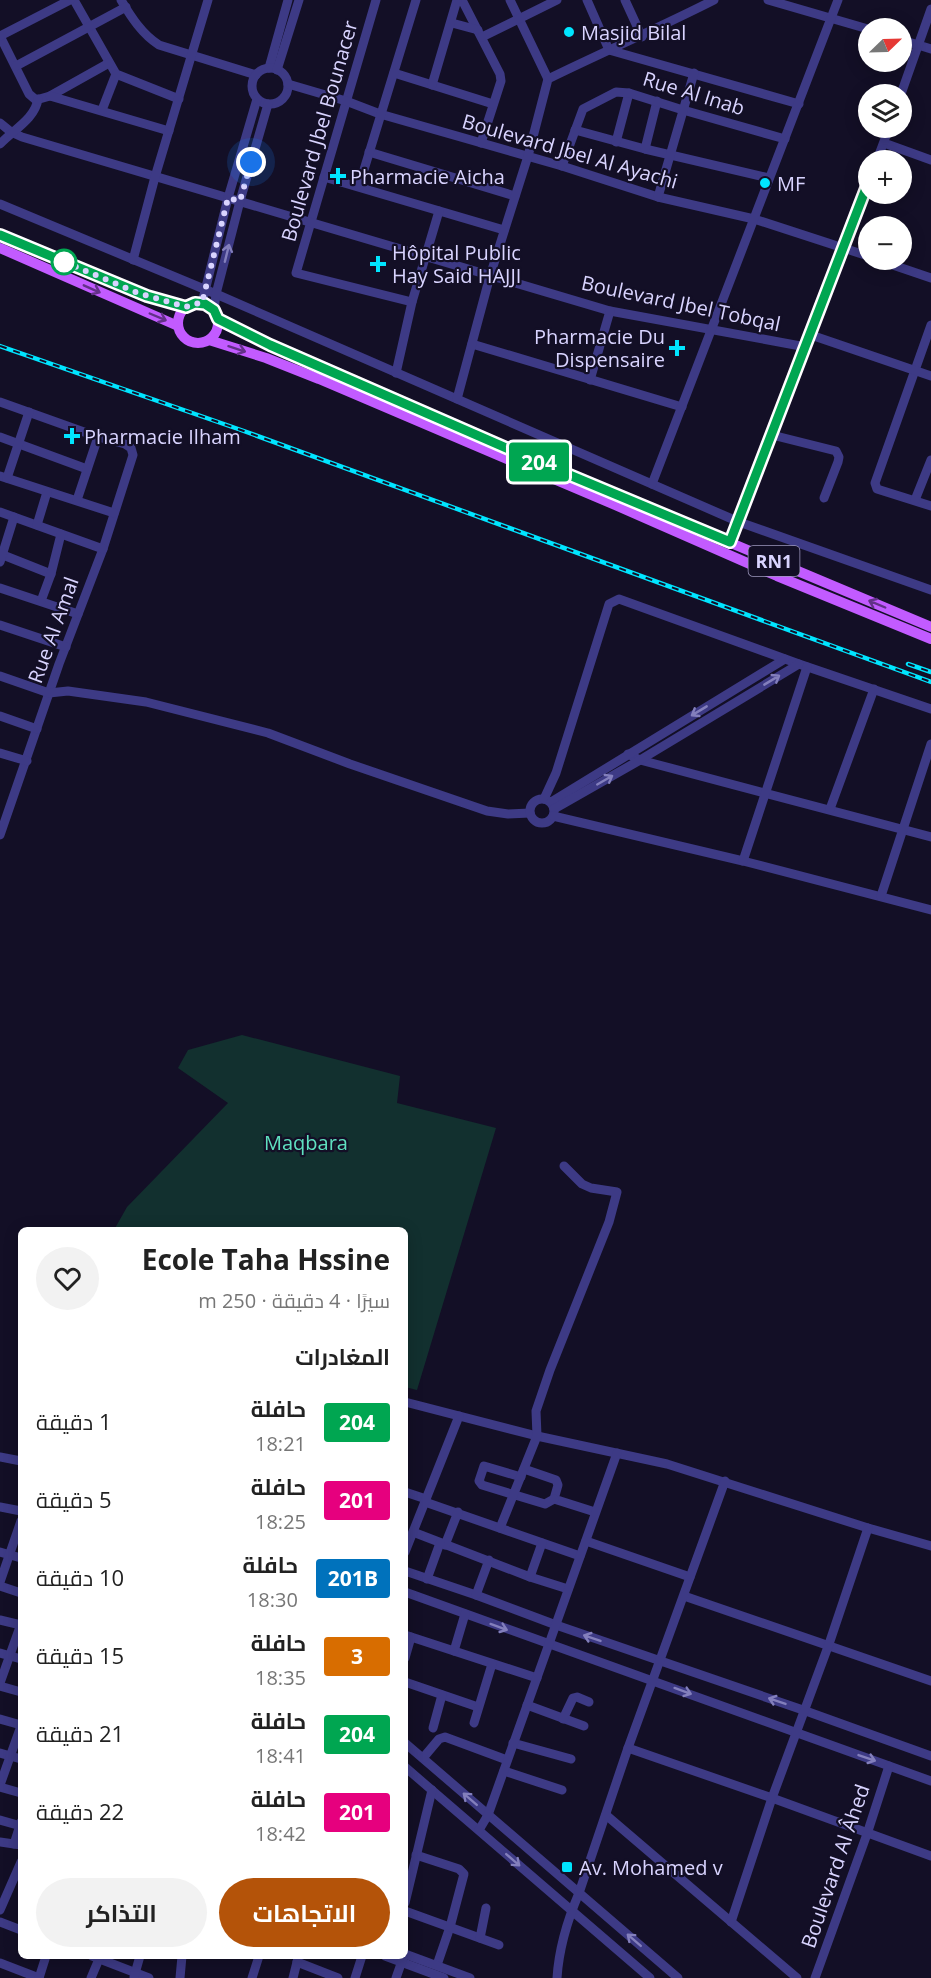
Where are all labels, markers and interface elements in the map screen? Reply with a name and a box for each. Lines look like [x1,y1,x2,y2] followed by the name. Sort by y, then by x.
[274,17,364,245] street label: Boulevard Jbel Bounacer
[858,18,912,72] north arrow
[858,18,912,270] map controls
[581,19,686,46] place label: Masjid Bilal
[562,25,576,39] marker: Masjid Bilal
[640,65,748,121] street label: Rue Al Inab
[858,84,912,138] button: layers
[459,107,681,195] street label: Boulevard Jbel Al Ayachi
[236,147,266,177] your location
[858,150,912,204] button: +
[350,163,505,190] place label: Pharmacie Aicha
[331,169,345,183] marker: Pharmacie Aicha
[777,170,805,197] place label: MF
[758,176,772,190] marker: MF
[858,216,912,270] button: −
[392,239,521,289] place label: Hôpital Public Hay Said HAJJI
[221,244,233,263] one-way arrow
[51,249,77,275] unlabelled marker
[369,255,387,273] marker: Hôpital Public Hay Said HAJJI
[579,269,783,337] street label: Boulevard Jbel Tobqal
[83,284,101,295] one-way arrow
[148,312,166,324] one-way arrow
[534,323,665,373] place label: Pharmacie Du Dispensaire
[670,341,684,355] marker: Pharmacie Du Dispensaire
[227,345,246,356] one-way arrow
[84,423,241,450] place label: Pharmacie Ilham
[65,429,79,443] marker: Pharmacie Ilham
[504,442,574,482] line badge: 204
[521,448,557,476] text: 204
[748,546,800,576] road number: RN1
[21,573,85,687] street label: Rue Al Amal
[868,598,887,609] one-way arrow
[763,674,780,686] one-way arrow
[691,706,708,718] one-way arrow
[596,774,613,786] one-way arrow
[264,1129,348,1156] park label: Maqbara
[142,1240,390,1278] text: Ecole Taha Hssine
[36,1247,99,1310] button: heart
[198,1287,390,1314] text: سيرًا · 4 دقيقة · 250 m
[295,1341,390,1371] text: المغادرات
[251,1393,306,1423] text: حافلة
[36,1406,112,1436] text: 1 دقيقة
[339,1408,375,1436] text: 204
[255,1430,306,1457] text: 18:21
[251,1471,306,1501] text: حافلة
[36,1484,112,1514] text: 5 دقيقة
[339,1486,375,1514] text: 201
[255,1508,306,1535] text: 18:25
[243,1549,298,1579] text: حافلة
[36,1562,124,1592] text: 10 دقيقة
[328,1564,378,1592] text: 201B
[247,1586,298,1613] text: 18:30
[490,1622,508,1633] one-way arrow
[251,1627,306,1657] text: حافلة
[583,1632,602,1643] one-way arrow
[36,1640,124,1670] text: 15 دقيقة
[351,1642,363,1670] text: 3
[255,1664,306,1691] text: 18:35
[674,1687,692,1698] one-way arrow
[768,1694,787,1705] one-way arrow
[251,1705,306,1735] text: حافلة
[36,1718,124,1748] text: 21 دقيقة
[339,1720,375,1748] text: 204
[255,1742,306,1769] text: 18:41
[857,1754,875,1765] one-way arrow
[794,1781,876,1951] street label: Boulevard Al Âhed
[251,1783,306,1813] text: حافلة
[463,1792,478,1806] one-way arrow
[36,1796,124,1826] text: 22 دقيقة
[339,1798,375,1826] text: 201
[255,1820,306,1847] text: 18:42
[505,1853,520,1867] one-way arrow
[579,1854,723,1881] place label: Av. Mohamed v
[560,1860,574,1874] marker: Av. Mohamed v
[36,1878,207,1947] button: التذاكر
[219,1878,390,1947] button: الاتجاهات
[626,1933,641,1947] one-way arrow

